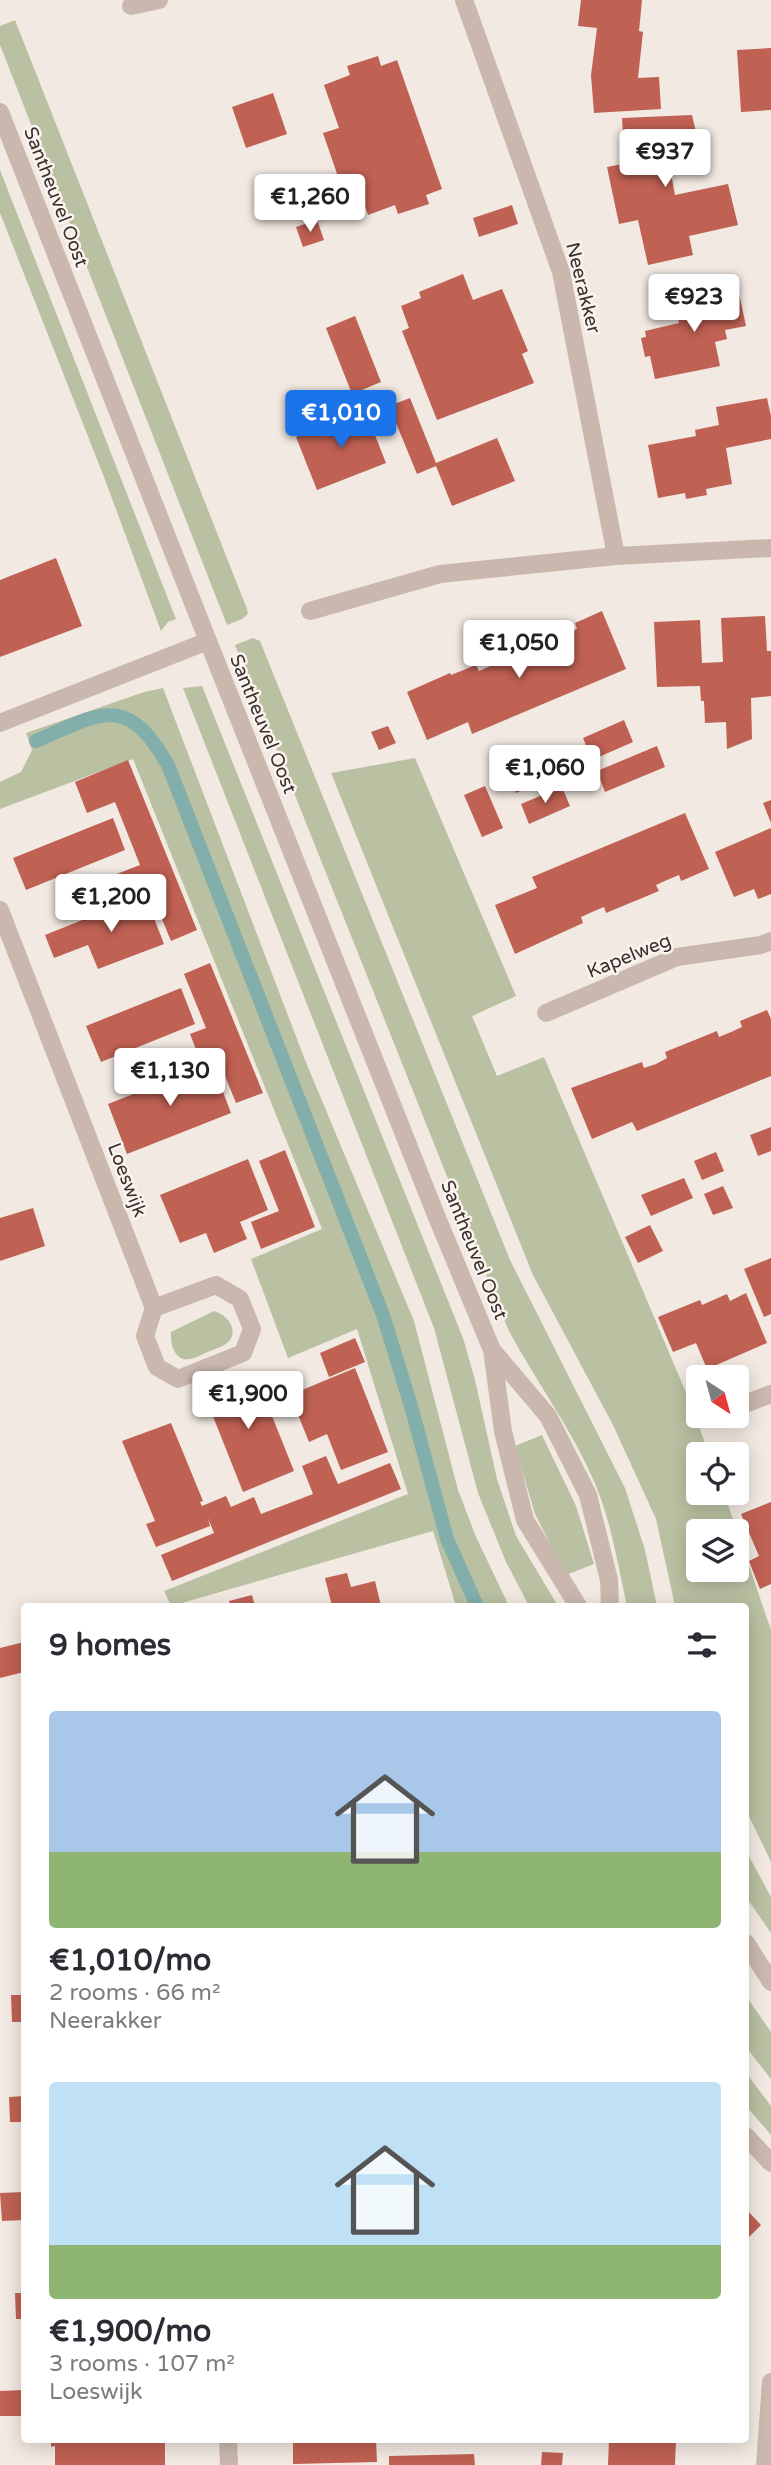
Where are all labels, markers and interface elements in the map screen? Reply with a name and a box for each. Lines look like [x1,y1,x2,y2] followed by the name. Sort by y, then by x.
[19,124,93,270] street label: Santheuvel Oost
[624,130,706,189] pin: €937
[635,138,695,166] text: €937
[253,174,367,234] pin: €1,260
[270,183,350,211] text: €1,260
[561,240,605,336] street label: Neerakker
[653,274,735,334] pin: €923
[664,283,724,311] text: €923
[284,391,398,450] pin: €1,010
[301,399,381,427] text: €1,010
[462,620,576,680] pin: €1,050
[479,629,559,657] text: €1,050
[225,651,301,797] street label: Santheuvel Oost
[488,746,602,805] pin: €1,060
[505,754,585,782] text: €1,060
[54,874,168,934] pin: €1,200
[71,883,151,911] text: €1,200
[584,929,674,983] street label: Kapelweg
[113,1048,227,1108] pin: €1,130
[130,1057,210,1085] text: €1,130
[103,1140,151,1220] street label: Loeswijk
[436,1177,512,1323] street label: Santheuvel Oost
[686,1365,749,1428] north arrow
[686,1365,749,1582] map controls
[191,1372,305,1431] pin: €1,900
[208,1380,288,1408] text: €1,900
[686,1442,749,1505] button: locate
[686,1519,749,1582] button: layers
[683,1626,721,1664] icon: filters
[49,1627,171,1664] text: 9 homes
[322,1756,448,1882] icon: home
[49,1942,211,1979] text: €1,010/mo
[49,1979,220,2007] text: 2 rooms · 66 m²
[49,2007,162,2035] text: Neerakker
[322,2127,448,2253] icon: home
[49,2313,211,2350] text: €1,900/mo
[49,2350,235,2378] text: 3 rooms · 107 m²
[49,2378,143,2406] text: Loeswijk

